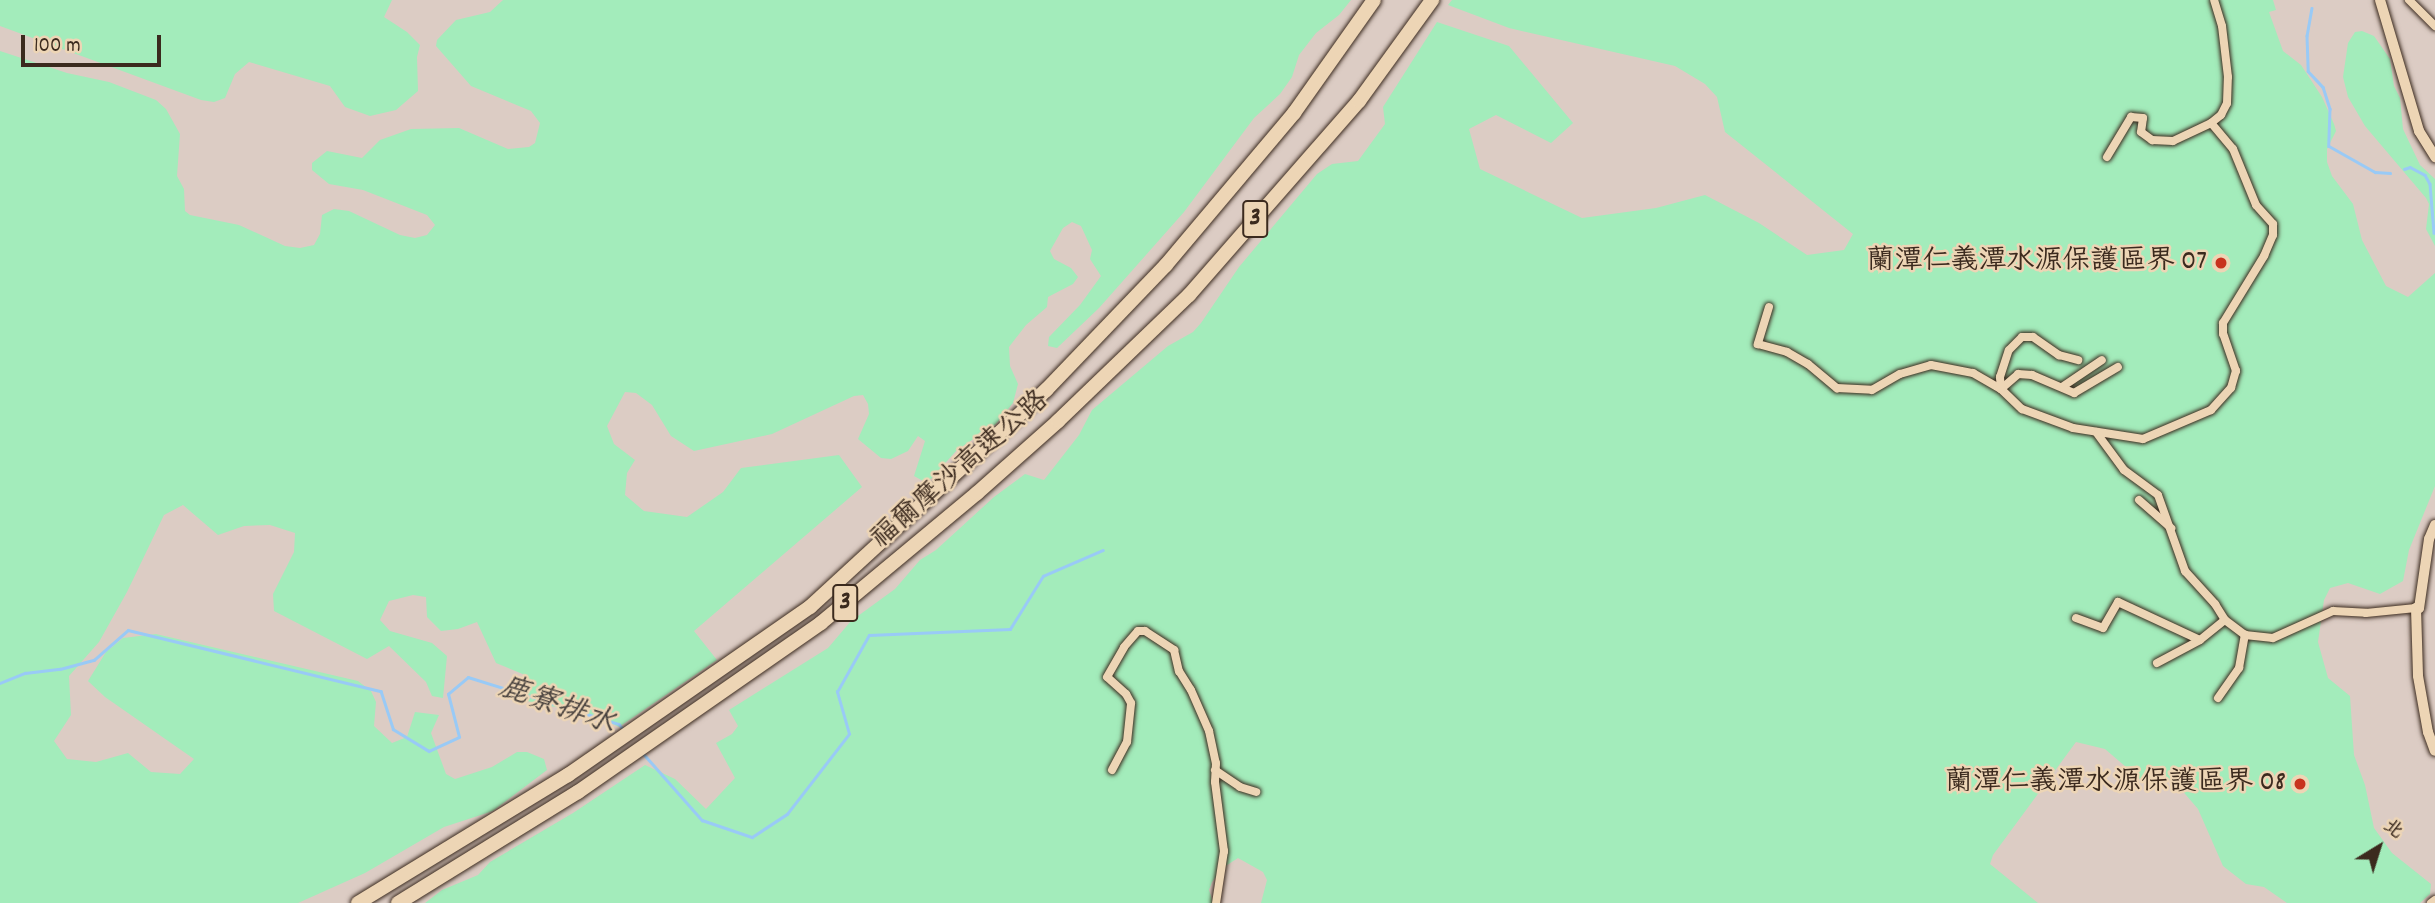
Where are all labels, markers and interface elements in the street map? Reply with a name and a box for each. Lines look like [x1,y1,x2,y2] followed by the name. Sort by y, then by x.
[24,21,164,65] scale bar
[34,32,81,62] text: 100 m
[1241,196,1269,242] road number: 3
[1867,246,2207,280] place label: 蘭潭仁義潭水源保護區界 07
[2213,255,2229,271] marker: 蘭潭仁義潭水源保護區界 07
[865,385,1057,557] street label: 福爾摩沙高速公路
[831,580,859,625] road number: 3
[493,671,619,745] water label: 鹿寮排水
[1945,767,2286,801] place label: 蘭潭仁義潭水源保護區界 08
[2292,776,2308,792] marker: 蘭潭仁義潭水源保護區界 08
[2344,812,2414,882] north arrow
[2376,814,2408,847] text: 北

